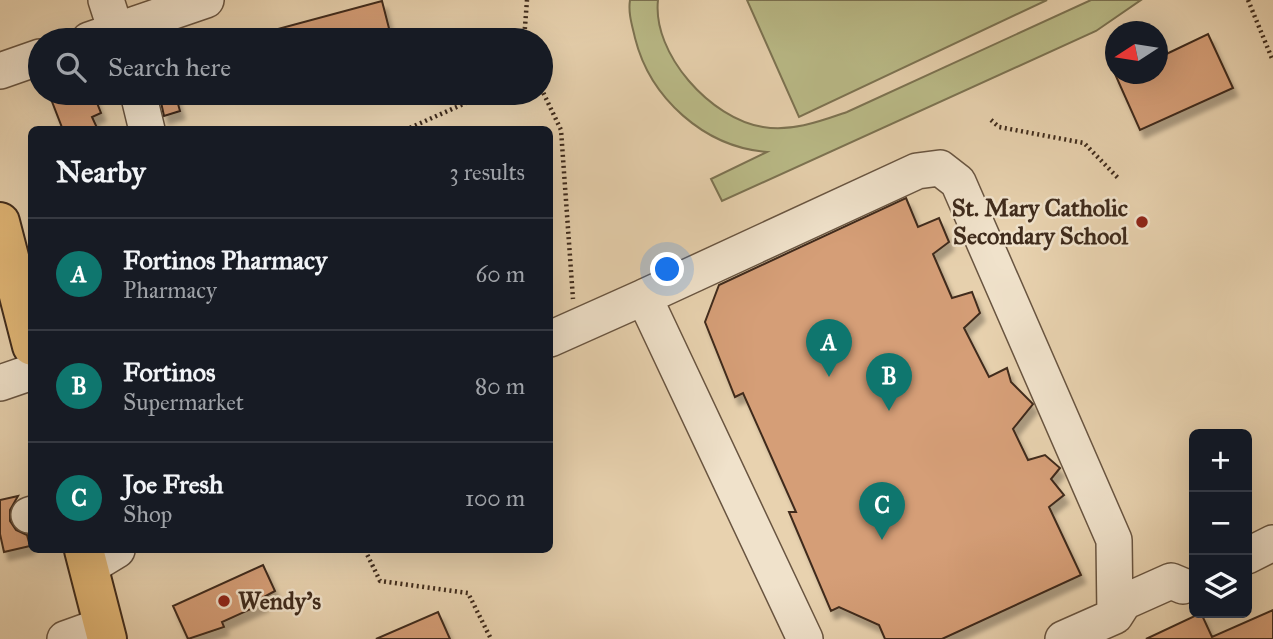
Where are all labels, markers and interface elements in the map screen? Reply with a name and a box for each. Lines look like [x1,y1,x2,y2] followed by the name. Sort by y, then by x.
[1105,21,1168,84] north arrow
[28,28,553,105] search box
[52,48,90,86] icon: search
[108,51,231,83] text: Search here
[56,154,146,190] text: Nearby
[449,158,525,186] text: 3 results
[952,193,1129,251] place label: St. Mary Catholic Secondary School
[1134,214,1150,230] marker: St. Mary Catholic Secondary School
[123,244,327,276] text: Fortinos Pharmacy
[650,252,684,286] your location
[71,260,87,288] text: A
[476,260,525,288] text: 60 m
[123,276,217,304] text: Pharmacy
[806,319,852,377] pin: A
[866,353,912,411] pin: B
[123,356,216,388] text: Fortinos
[71,372,87,400] text: B
[475,372,525,400] text: 80 m
[123,388,244,416] text: Supermarket
[1189,429,1252,618] map controls
[1189,429,1252,492] button: +
[123,468,223,500] text: Joe Fresh
[859,482,905,540] pin: C
[71,484,87,512] text: C
[465,484,525,512] text: 100 m
[1189,492,1252,555] button: −
[123,500,172,528] text: Shop
[1189,555,1252,618] button: layers
[238,586,321,616] place label: Wendy's
[216,593,232,609] marker: Wendy's

